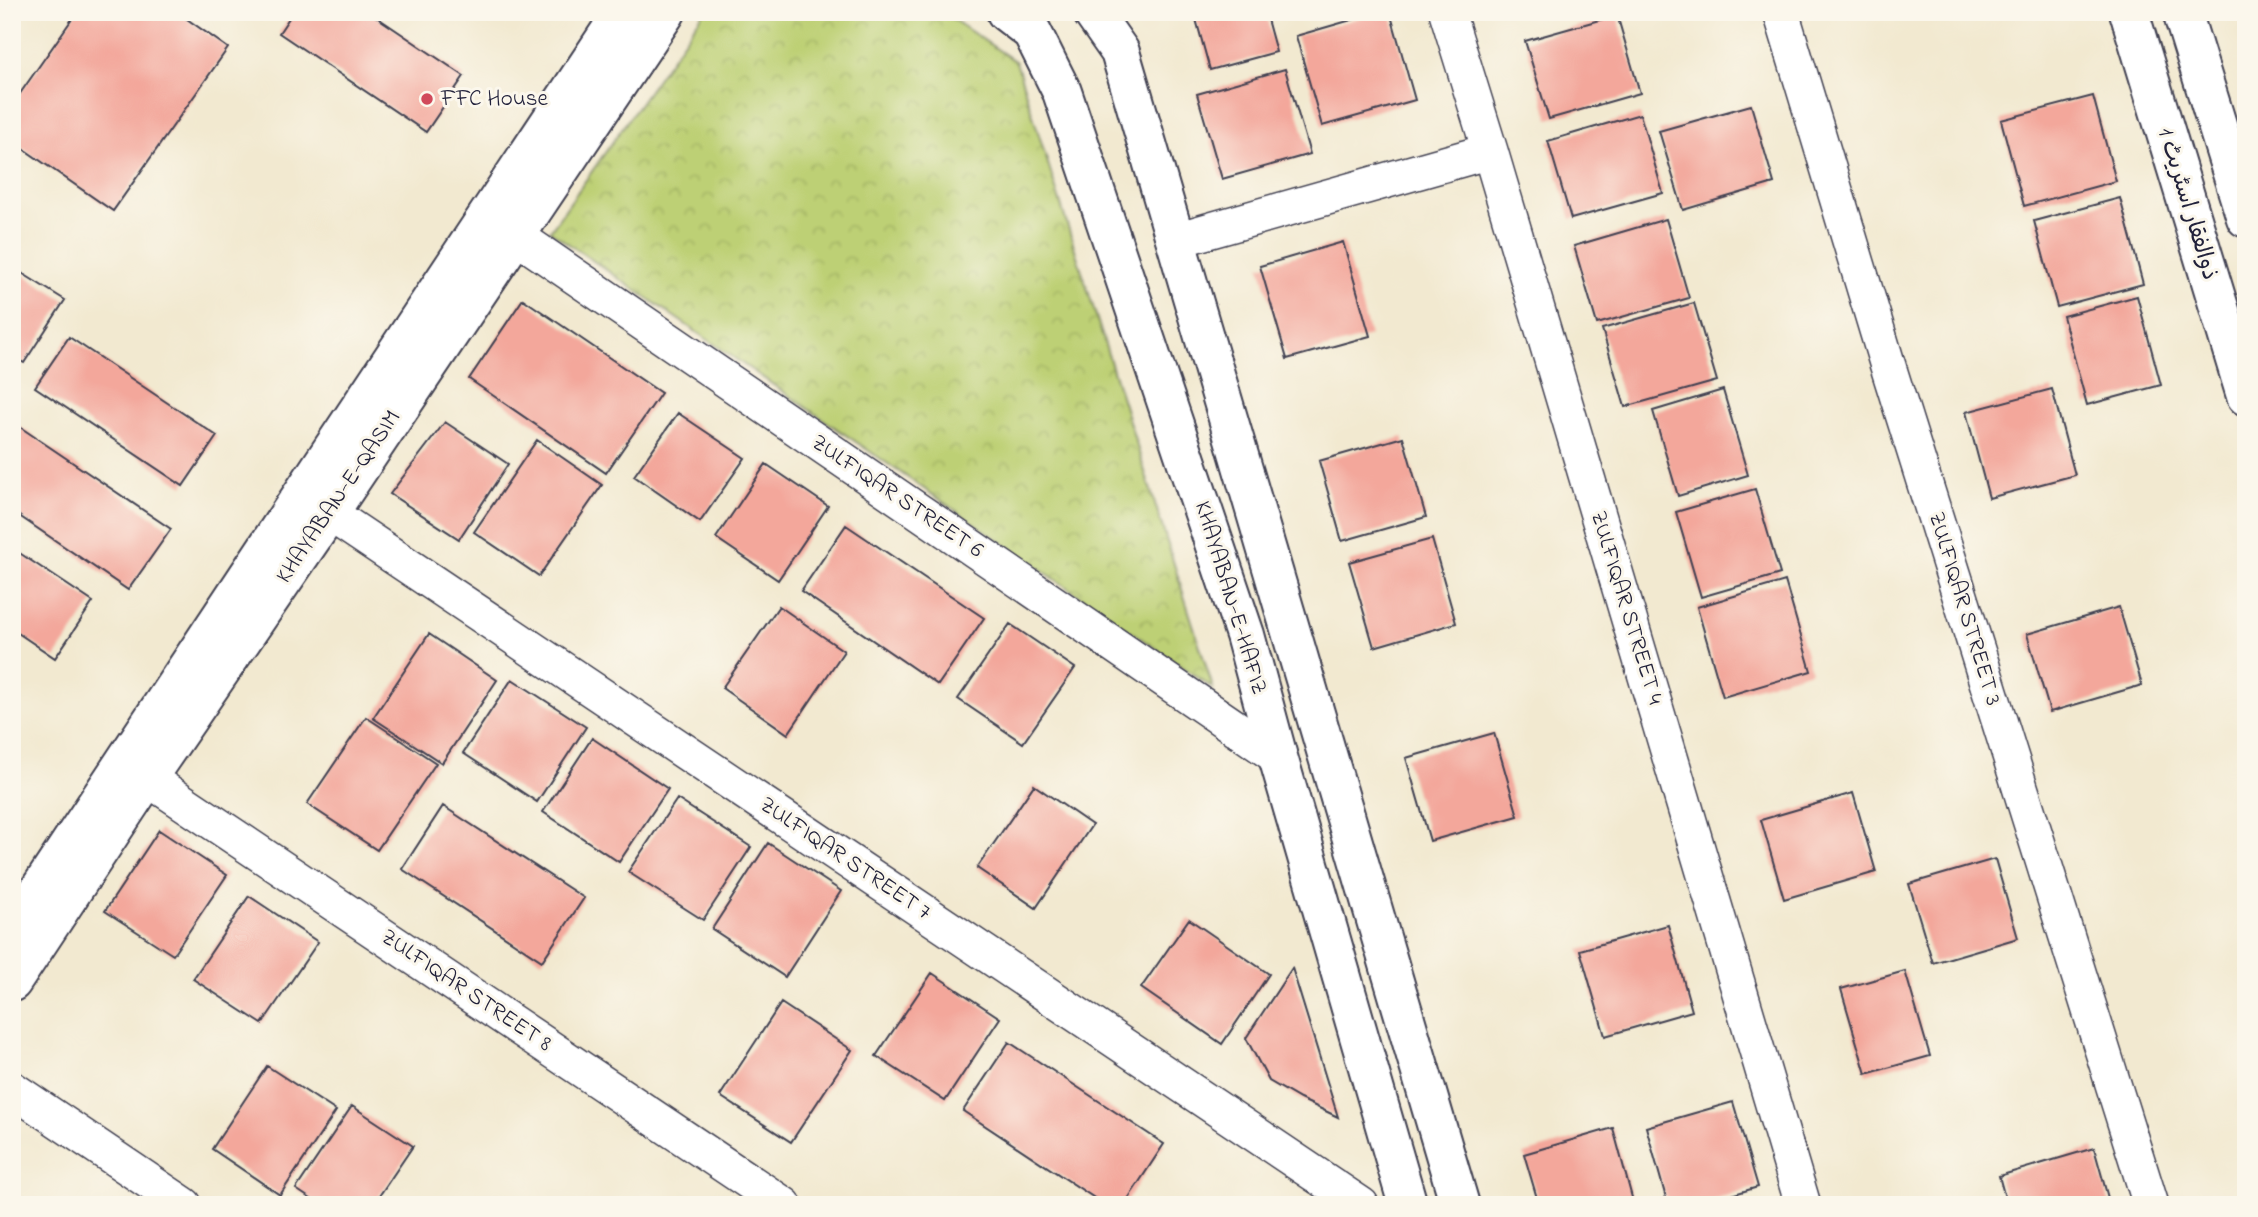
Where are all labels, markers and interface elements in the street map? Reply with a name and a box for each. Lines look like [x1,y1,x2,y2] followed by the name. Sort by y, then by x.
[440,83,548,116] place label: FFC House
[419,91,435,107] marker: FFC House
[2148,124,2226,284] street label: ذوالفقار اسٹریٹ 1
[269,404,409,590] street label: KHAYABAN-E-QASIM
[804,427,990,567] street label: ZULFIQAR STREET 6
[1185,497,1275,699] street label: KHAYABAN-E-HAFIZ
[1581,507,1671,709] street label: ZULFIQAR STREET 4
[1919,508,2009,710] street label: ZULFIQAR STREET 3
[753,789,938,929] street label: ZULFIQAR STREET 7
[374,921,558,1061] street label: ZULFIQAR STREET 8

